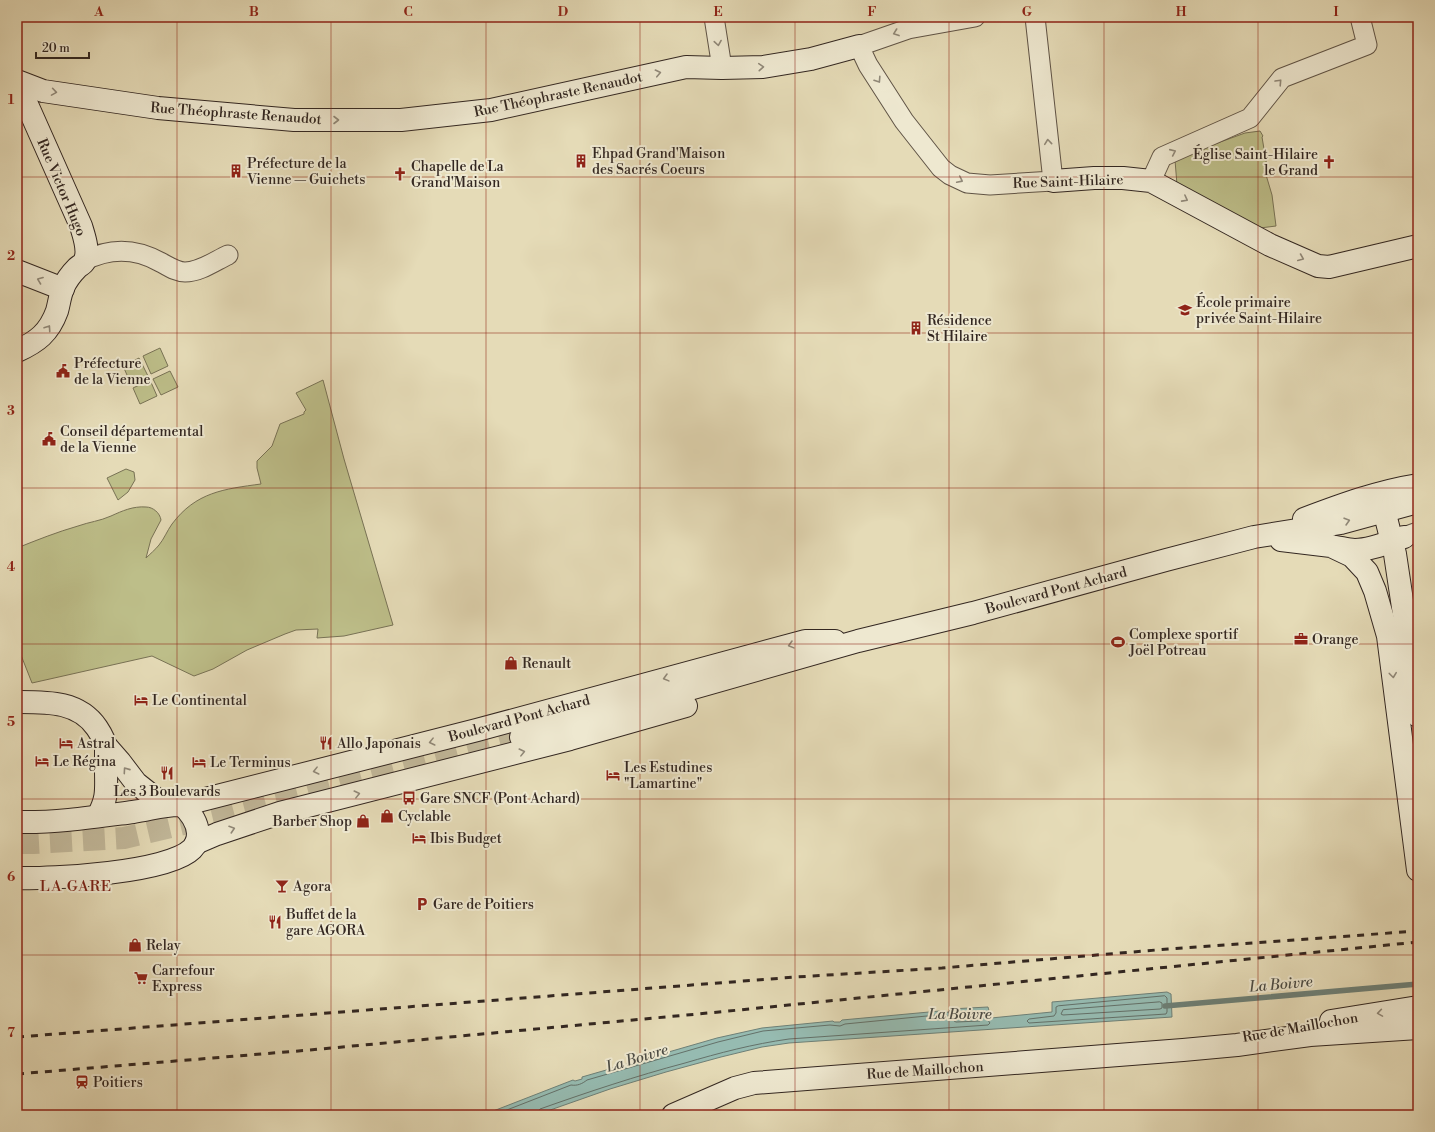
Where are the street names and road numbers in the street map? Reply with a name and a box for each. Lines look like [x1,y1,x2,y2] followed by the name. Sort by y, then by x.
[472,68,644,122] street label: Rue Théophraste Renaudot
[150,99,322,129] street label: Rue Théophraste Renaudot
[32,136,90,239] street label: Rue Victor Hugo
[1012,171,1124,193] street label: Rue Saint-Hilaire
[983,563,1129,619] street label: Boulevard Pont Achard
[446,691,592,747] street label: Boulevard Pont Achard
[1241,1009,1360,1047] street label: Rue de Maillochon
[866,1058,985,1084] street label: Rue de Maillochon

